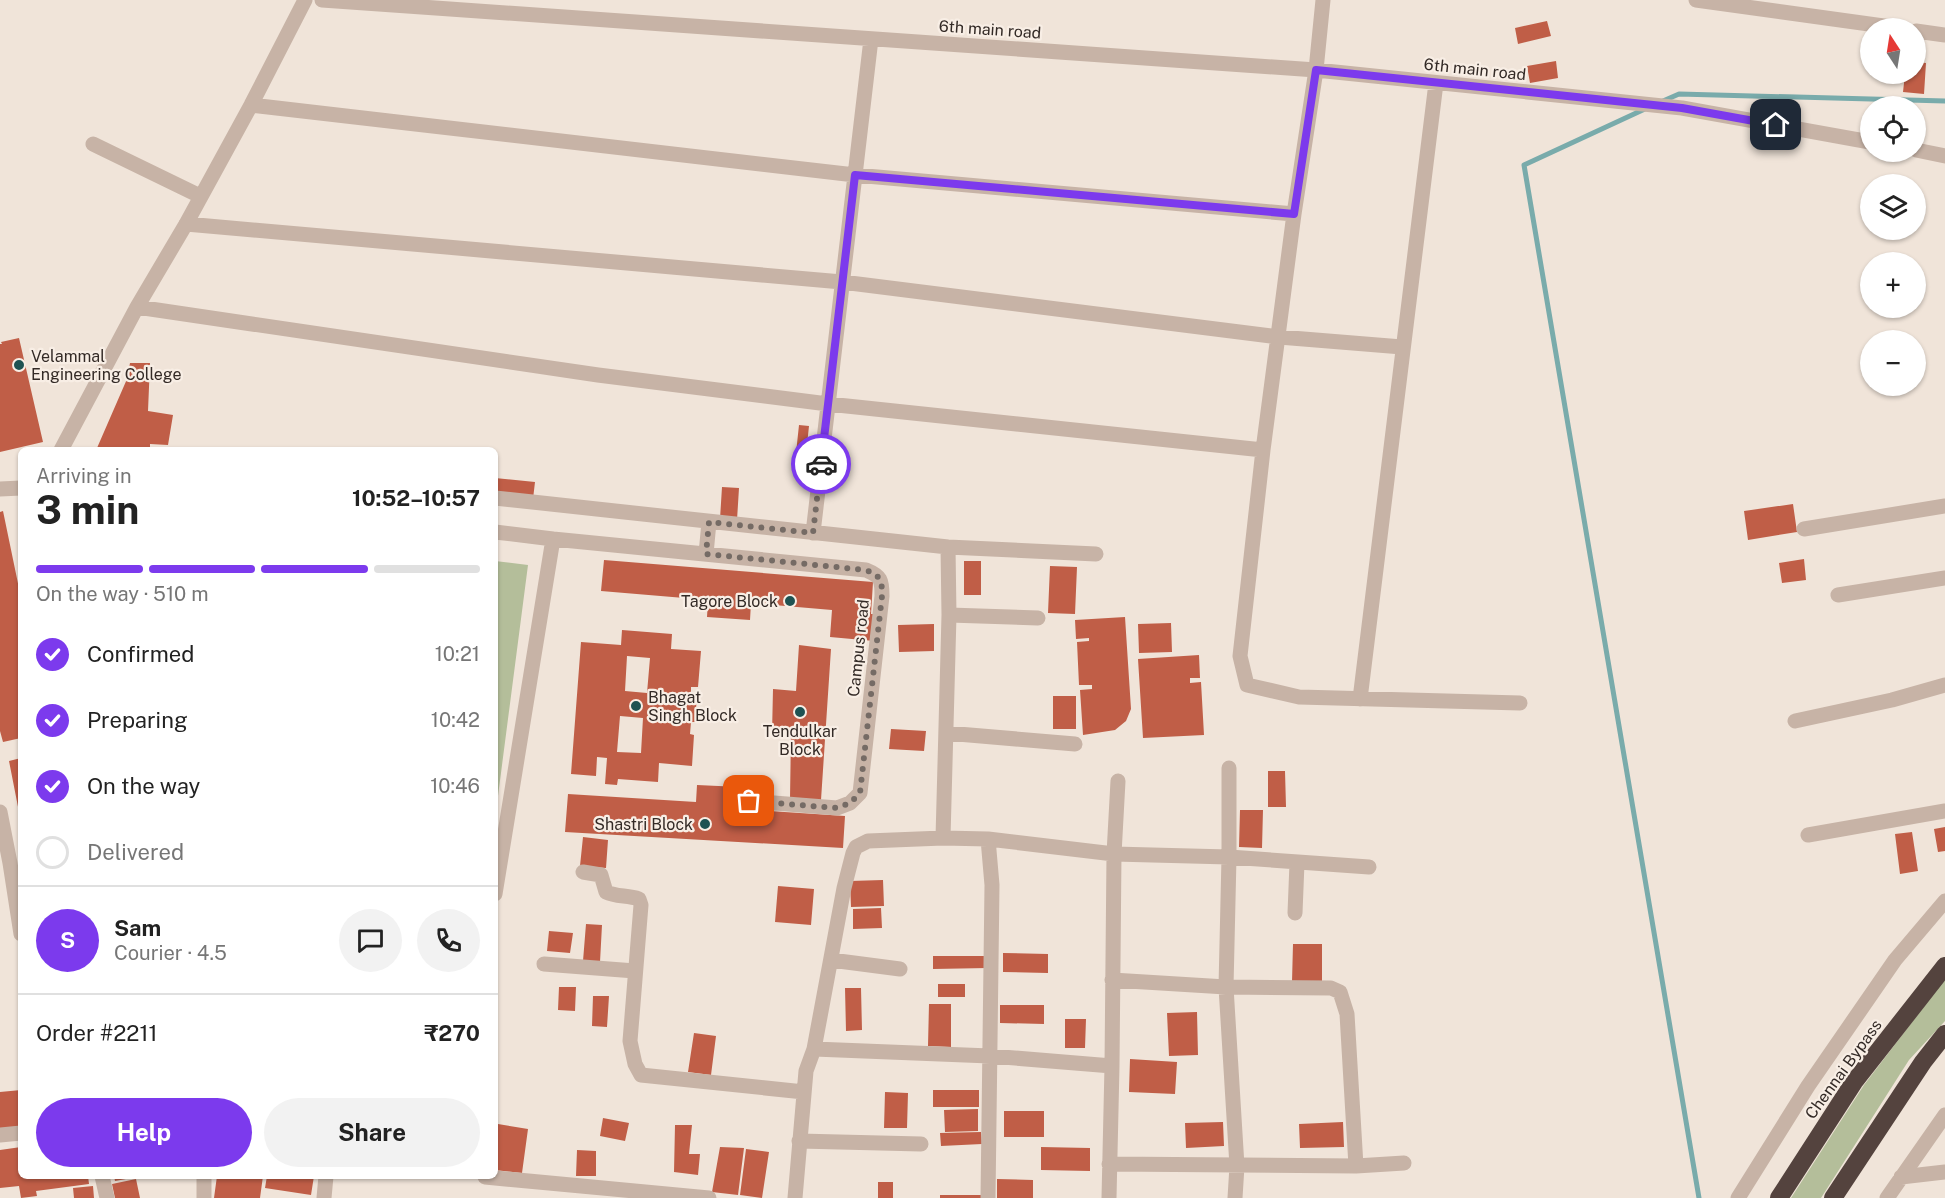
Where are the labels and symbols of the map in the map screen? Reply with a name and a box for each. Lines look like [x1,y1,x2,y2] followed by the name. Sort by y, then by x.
[938,16,1042,43] street label: 6th main road
[1860,18,1926,84] north arrow
[1423,55,1527,84] street label: 6th main road
[1750,99,1801,150] pin
[31,347,182,384] place label: Velammal Engineering College
[12,358,26,372] marker: Velammal Engineering College
[791,434,851,494] courier
[681,592,778,611] place label: Tagore Block
[783,594,797,608] marker: Tagore Block
[844,598,873,698] street label: Campus road
[648,688,737,725] place label: Bhagat Singh Block
[629,699,643,713] marker: Bhagat Singh Block
[793,705,807,719] marker: Tendulkar Block
[763,722,837,759] place label: Tendulkar Block
[723,775,774,826] pin
[594,815,693,834] place label: Shastri Block
[698,817,712,831] marker: Shastri Block
[1801,1016,1886,1123] street label: Chennai Bypass

